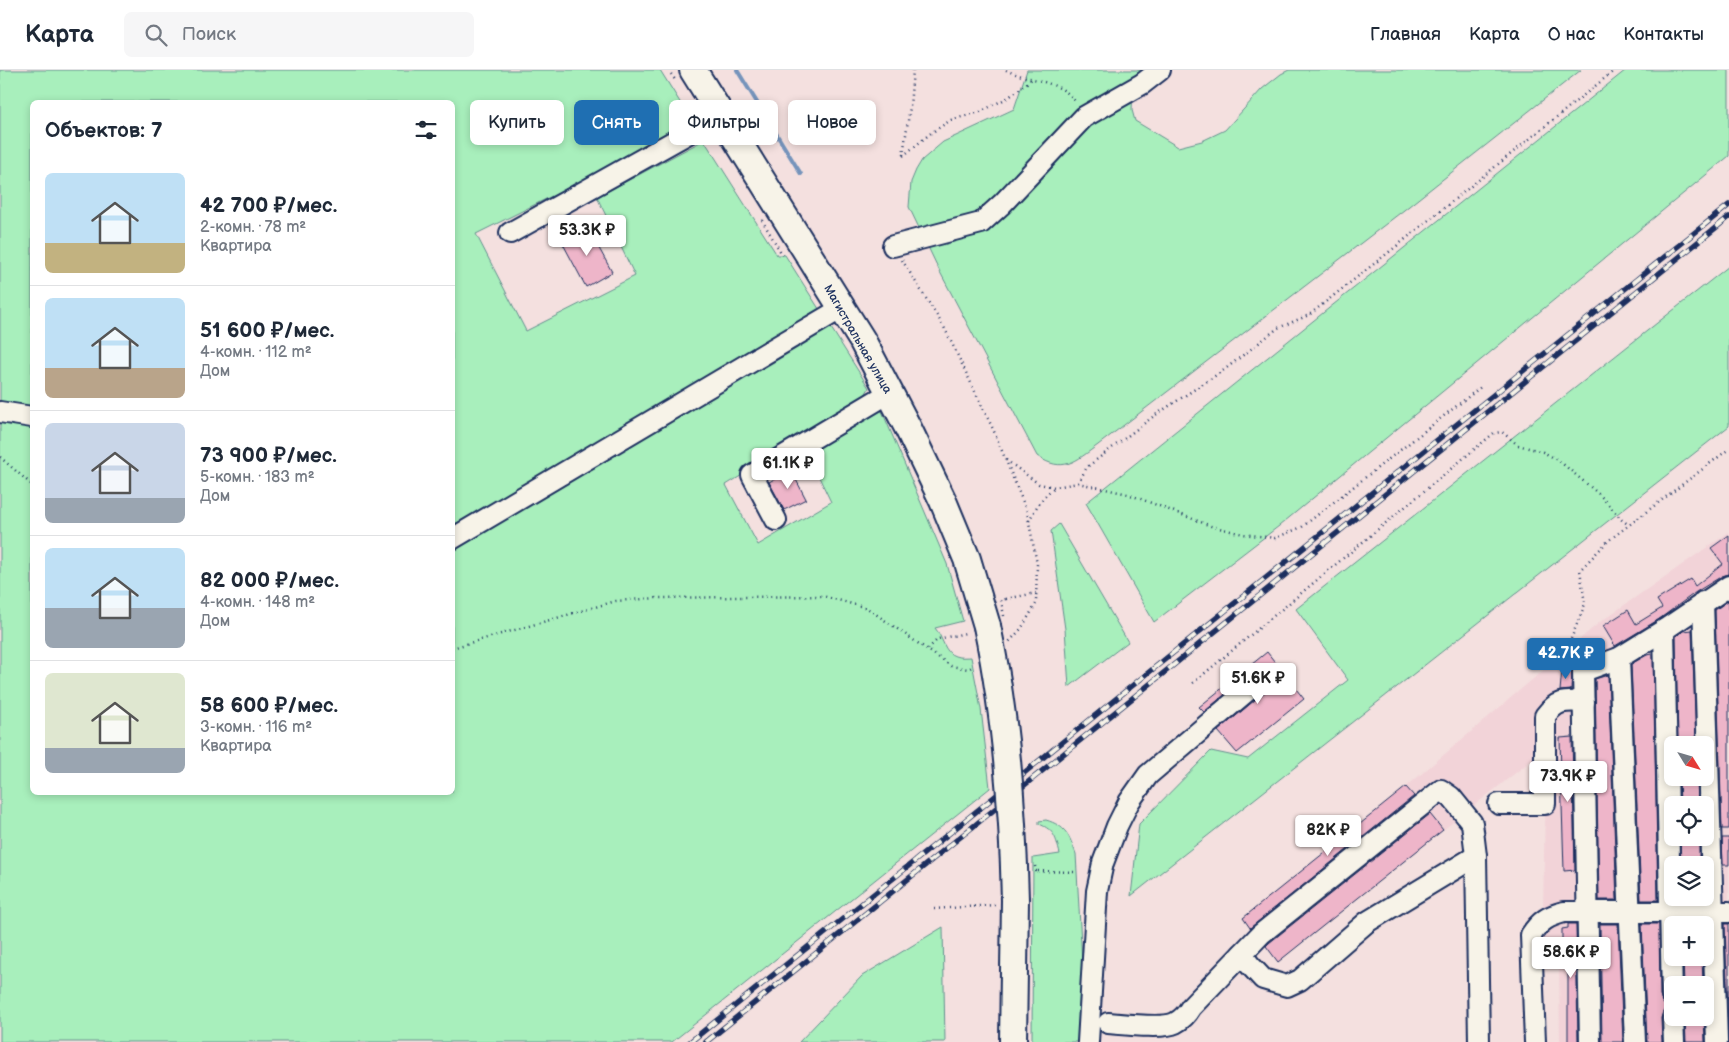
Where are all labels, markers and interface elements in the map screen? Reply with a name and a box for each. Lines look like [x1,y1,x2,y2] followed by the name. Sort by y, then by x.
[124,12,474,57] search box
[25,20,94,49] text: Карта
[142,21,170,49] icon: search
[182,23,236,46] text: Поиск
[1370,24,1441,45] text: Главная
[1469,24,1520,45] text: Карта
[1548,24,1595,45] text: О нас
[1623,24,1704,45] text: Контакты
[470,100,564,145] chip: Купить
[574,100,659,145] chip: Снять
[669,100,778,145] chip: Фильтры
[788,100,876,145] chip: Новое
[412,116,440,144] icon: filters
[45,118,163,143] text: Объектов: 7
[85,193,145,253] icon: home
[200,193,337,218] text: 42 700 ₽/мес.
[541,214,633,257] pin: 53.3K ₽
[200,218,306,237] text: 2-комн. · 78 m²
[559,221,615,240] text: 53.3K ₽
[200,237,272,256] text: Квартира
[820,282,895,397] street label: Магистральная улица
[85,318,145,378] icon: home
[200,318,334,343] text: 51 600 ₽/мес.
[200,343,312,362] text: 4-комн. · 112 m²
[200,362,230,381] text: Дом
[85,443,145,503] icon: home
[200,443,337,468] text: 73 900 ₽/мес.
[742,448,834,490] pin: 61.1K ₽
[762,454,814,473] text: 61.1K ₽
[200,468,315,487] text: 5-комн. · 183 m²
[200,487,230,506] text: Дом
[85,568,145,628] icon: home
[200,568,339,593] text: 82 000 ₽/мес.
[200,593,315,612] text: 4-комн. · 148 m²
[200,612,230,631] text: Дом
[1520,638,1612,680] pin: 42.7K ₽
[1538,644,1594,663] text: 42.7K ₽
[1212,662,1304,705] pin: 51.6K ₽
[1231,669,1285,688] text: 51.6K ₽
[85,693,145,753] icon: home
[200,693,338,718] text: 58 600 ₽/мес.
[200,718,312,737] text: 3-комн. · 116 m²
[1664,736,1714,786] north arrow
[1664,736,1714,1026] map controls
[200,737,272,756] text: Квартира
[1522,760,1614,803] pin: 73.9K ₽
[1540,767,1596,786] text: 73.9K ₽
[1664,796,1714,846] button: locate
[1293,814,1363,857] pin: 82K ₽
[1306,821,1350,840] text: 82K ₽
[1664,856,1714,906] button: layers
[1664,916,1714,966] button: +
[1525,936,1617,979] pin: 58.6K ₽
[1543,943,1599,962] text: 58.6K ₽
[1664,976,1714,1026] button: −

